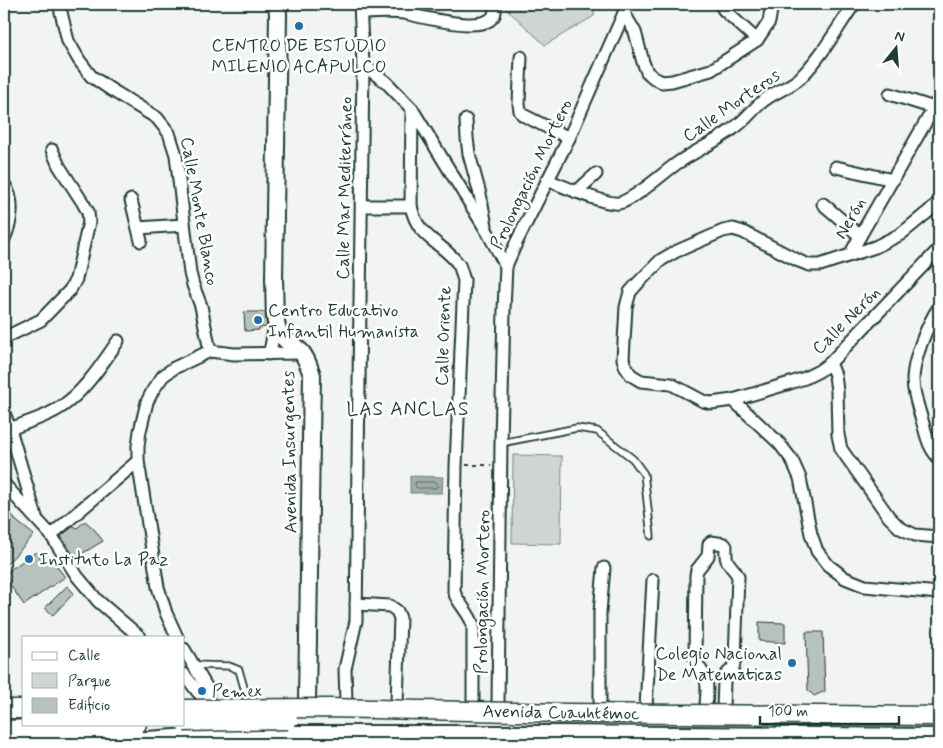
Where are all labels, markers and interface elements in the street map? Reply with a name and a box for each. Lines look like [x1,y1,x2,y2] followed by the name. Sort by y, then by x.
[293,20,305,32] marker: CENTRO DE ESTUDIO MILENIO ACAPULCO
[870,22,920,72] north arrow
[892,27,907,46] text: N
[211,34,387,79] place label: CENTRO DE ESTUDIO MILENIO ACAPULCO
[678,63,785,148] street label: Calle Morteros
[485,95,580,254] street label: Prolongación Mortero
[331,96,359,280] street label: Calle Mar Mediterráneo
[174,135,224,287] street label: Calle Monte Blanco
[829,193,872,244] street label: Nerón
[807,281,886,360] street label: Calle Nerón
[430,285,458,387] street label: Calle Oriente
[268,299,419,344] place label: Centro Educativo Infantil Humanista
[252,314,264,326] marker: Centro Educativo Infantil Humanista
[277,370,303,534] street label: Avenida Insurgentes
[346,397,470,422] district label: LAS ANCLAS
[470,510,497,674] street label: Prolongación Mortero
[39,548,169,572] place label: Instituto La Paz
[23,553,35,565] marker: Instituto La Paz
[22,636,185,726] legend
[655,642,782,687] place label: Colegio Nacional De Matematicas
[68,646,100,666] text: Calle
[786,657,798,669] marker: Colegio Nacional De Matematicas
[68,672,111,692] text: Parque
[212,680,262,704] place label: Pemex
[196,685,208,697] marker: Pemex
[760,693,899,725] scale bar
[68,696,110,716] text: Edificio
[482,700,640,726] street label: Avenida Cuauhtémoc
[768,702,808,722] text: 100 m

